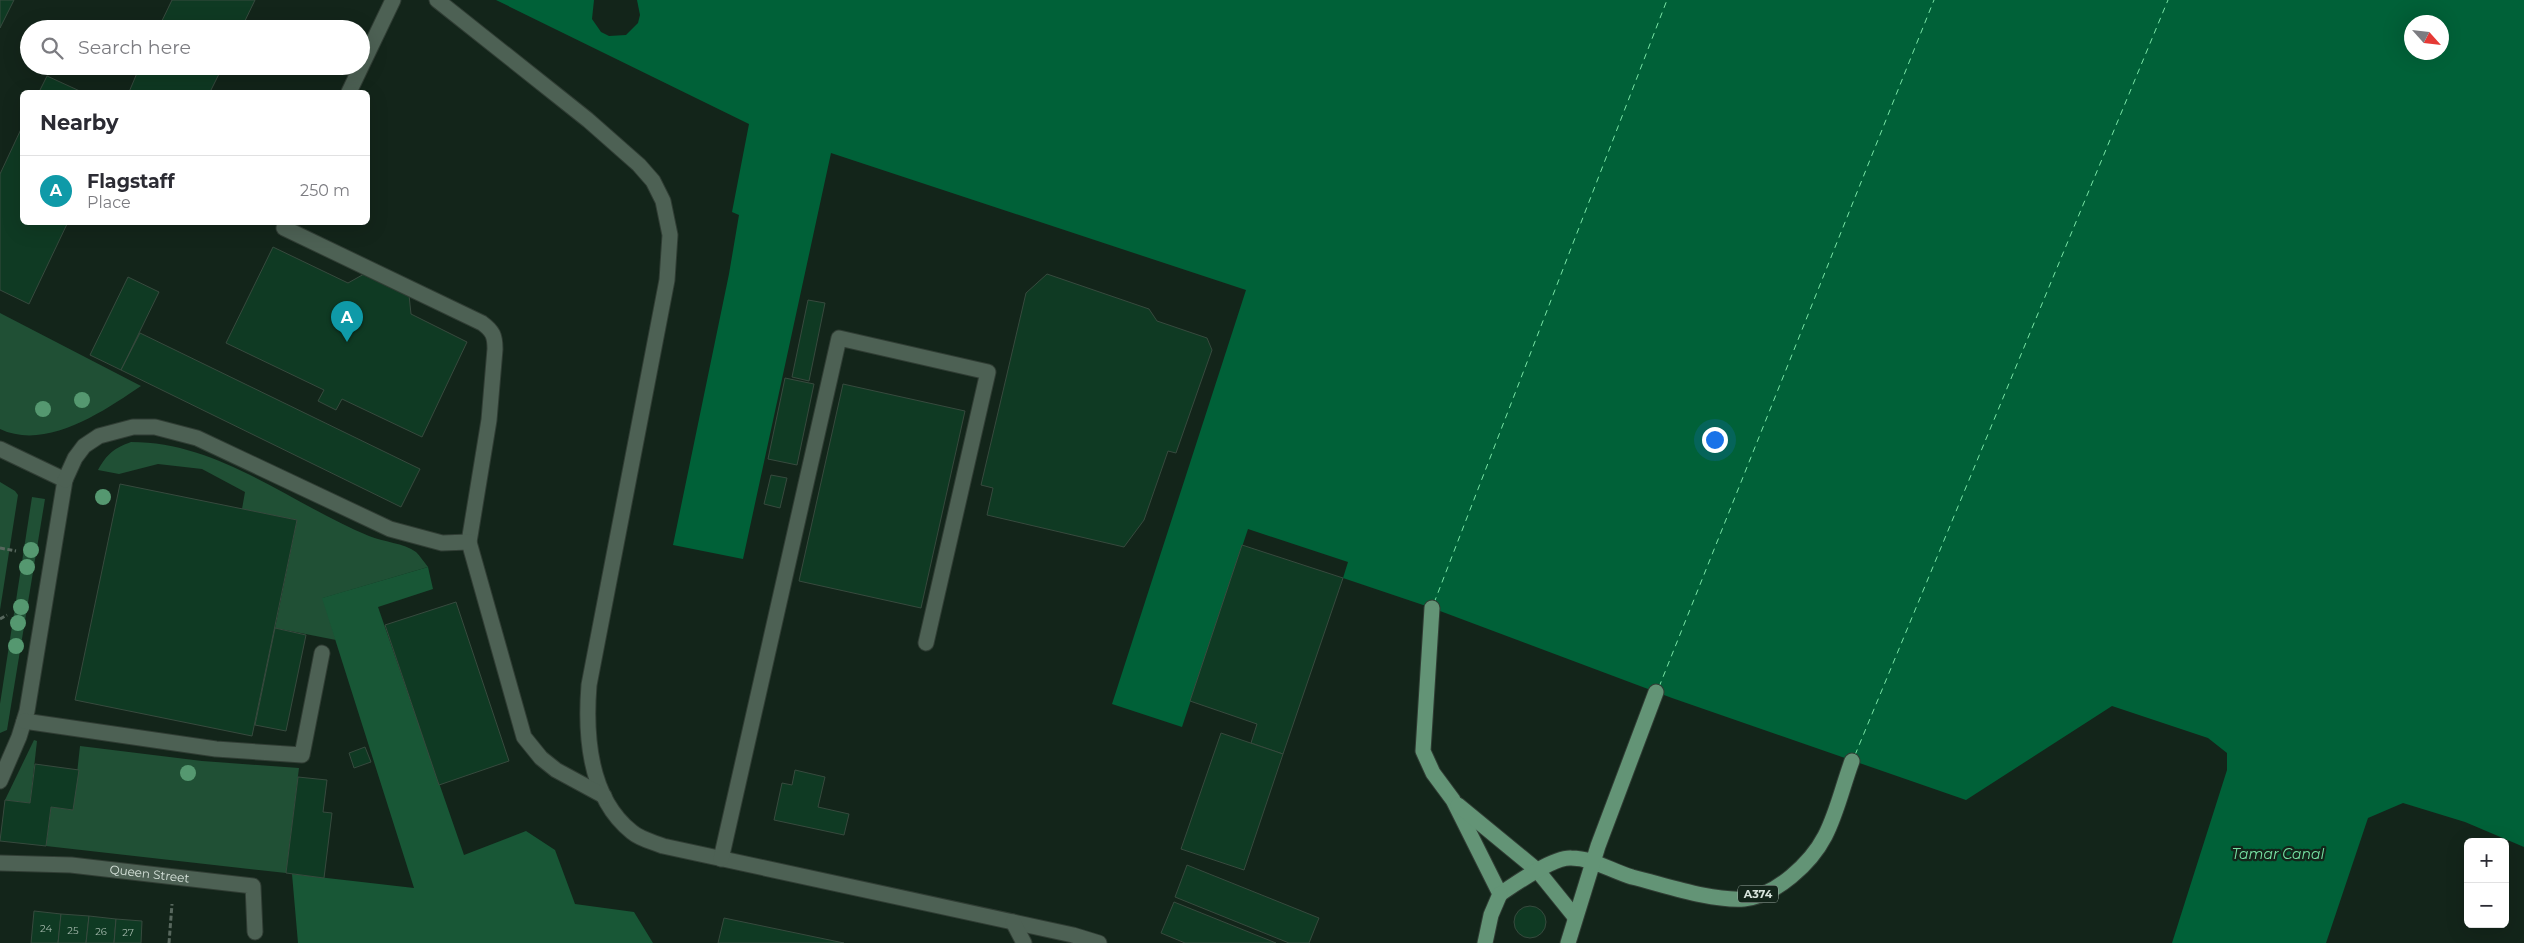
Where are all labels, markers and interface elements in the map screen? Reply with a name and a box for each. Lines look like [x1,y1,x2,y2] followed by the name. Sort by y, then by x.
[2404,15,2449,60] north arrow
[20,20,370,75] search box
[38,34,66,62] icon: search
[78,36,191,59] text: Search here
[40,110,119,135] text: Nearby
[87,170,175,193] text: Flagstaff
[50,181,62,200] text: A
[300,181,350,200] text: 250 m
[87,193,131,212] text: Place
[331,301,363,342] pin: A
[1702,427,1728,453] your location
[2464,838,2509,928] map controls
[2464,838,2509,883] button: +
[2232,845,2324,863] water label: Tamar Canal
[109,862,190,886] street label: Queen Street
[2464,883,2509,928] button: −
[1738,886,1778,902] road number: A374
[40,922,52,935] house number: 24
[67,924,79,937] house number: 25
[95,925,107,938] house number: 26
[122,926,134,939] house number: 27

